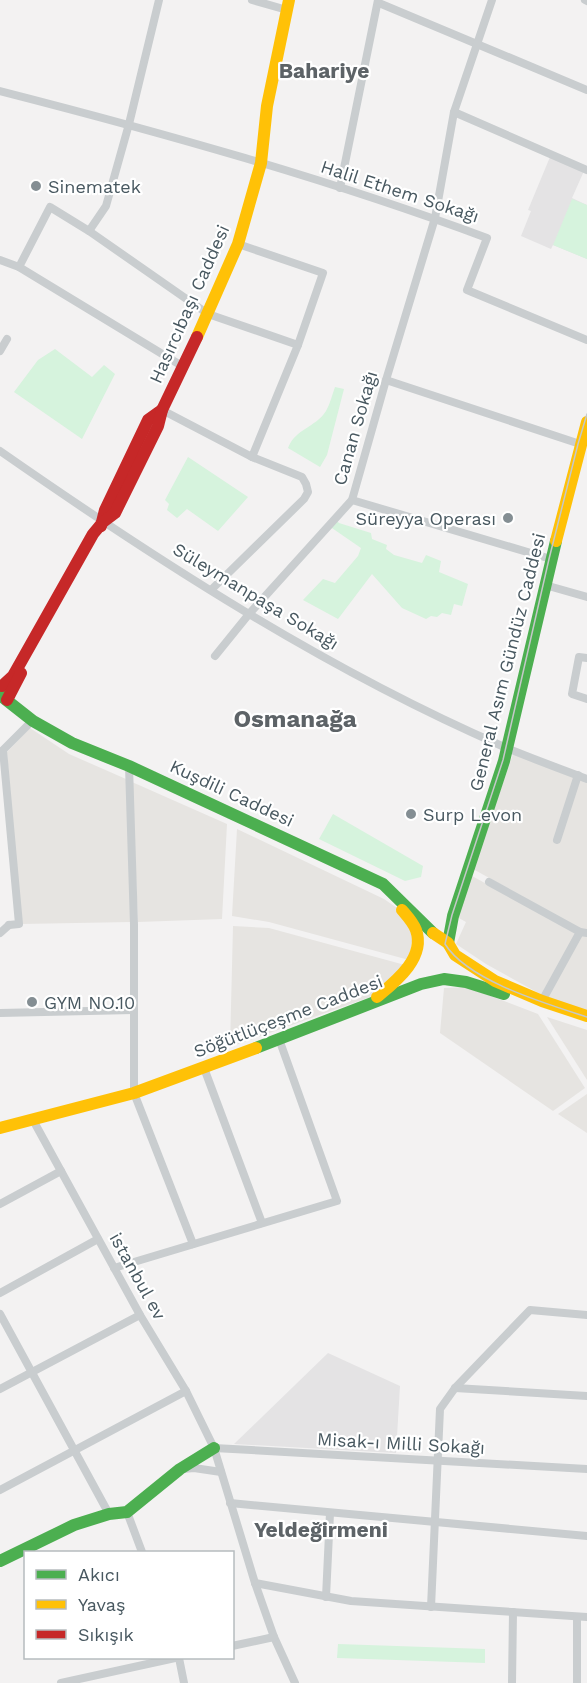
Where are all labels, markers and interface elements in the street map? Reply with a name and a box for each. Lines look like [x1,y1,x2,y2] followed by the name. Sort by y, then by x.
[279,58,369,83] district label: Bahariye
[318,156,482,226] street label: Halil Ethem Sokağı
[48,176,141,197] place label: Sinematek
[29,179,43,193] marker: Sinematek
[145,222,233,386] street label: Hasırcıbaşı Caddesi
[329,368,381,488] street label: Canan Sokağı
[356,508,496,529] place label: Süreyya Operası
[501,511,515,525] marker: Süreyya Operası
[465,531,549,793] street label: General Asım Gündüz Caddesi
[169,538,343,654] street label: Süleymanpaşa Sokağı
[233,705,357,733] district label: Osmanağa
[167,755,297,831] street label: Kuşdili Caddesi
[423,804,522,825] place label: Surp Levon
[404,807,418,821] marker: Surp Levon
[191,970,385,1062] street label: Söğütlüçeşme Caddesi
[44,992,135,1013] place label: GYM NO.10
[25,995,39,1009] marker: GYM NO.10
[106,1229,171,1324] street label: istanbul ev
[316,1428,486,1458] street label: Misak-ı Milli Sokağı
[254,1517,388,1542] district label: Yeldeğirmeni
[24,1551,234,1659] legend
[78,1564,120,1585] text: Akıcı
[78,1594,125,1615] text: Yavaş
[78,1624,134,1645] text: Sıkışık

